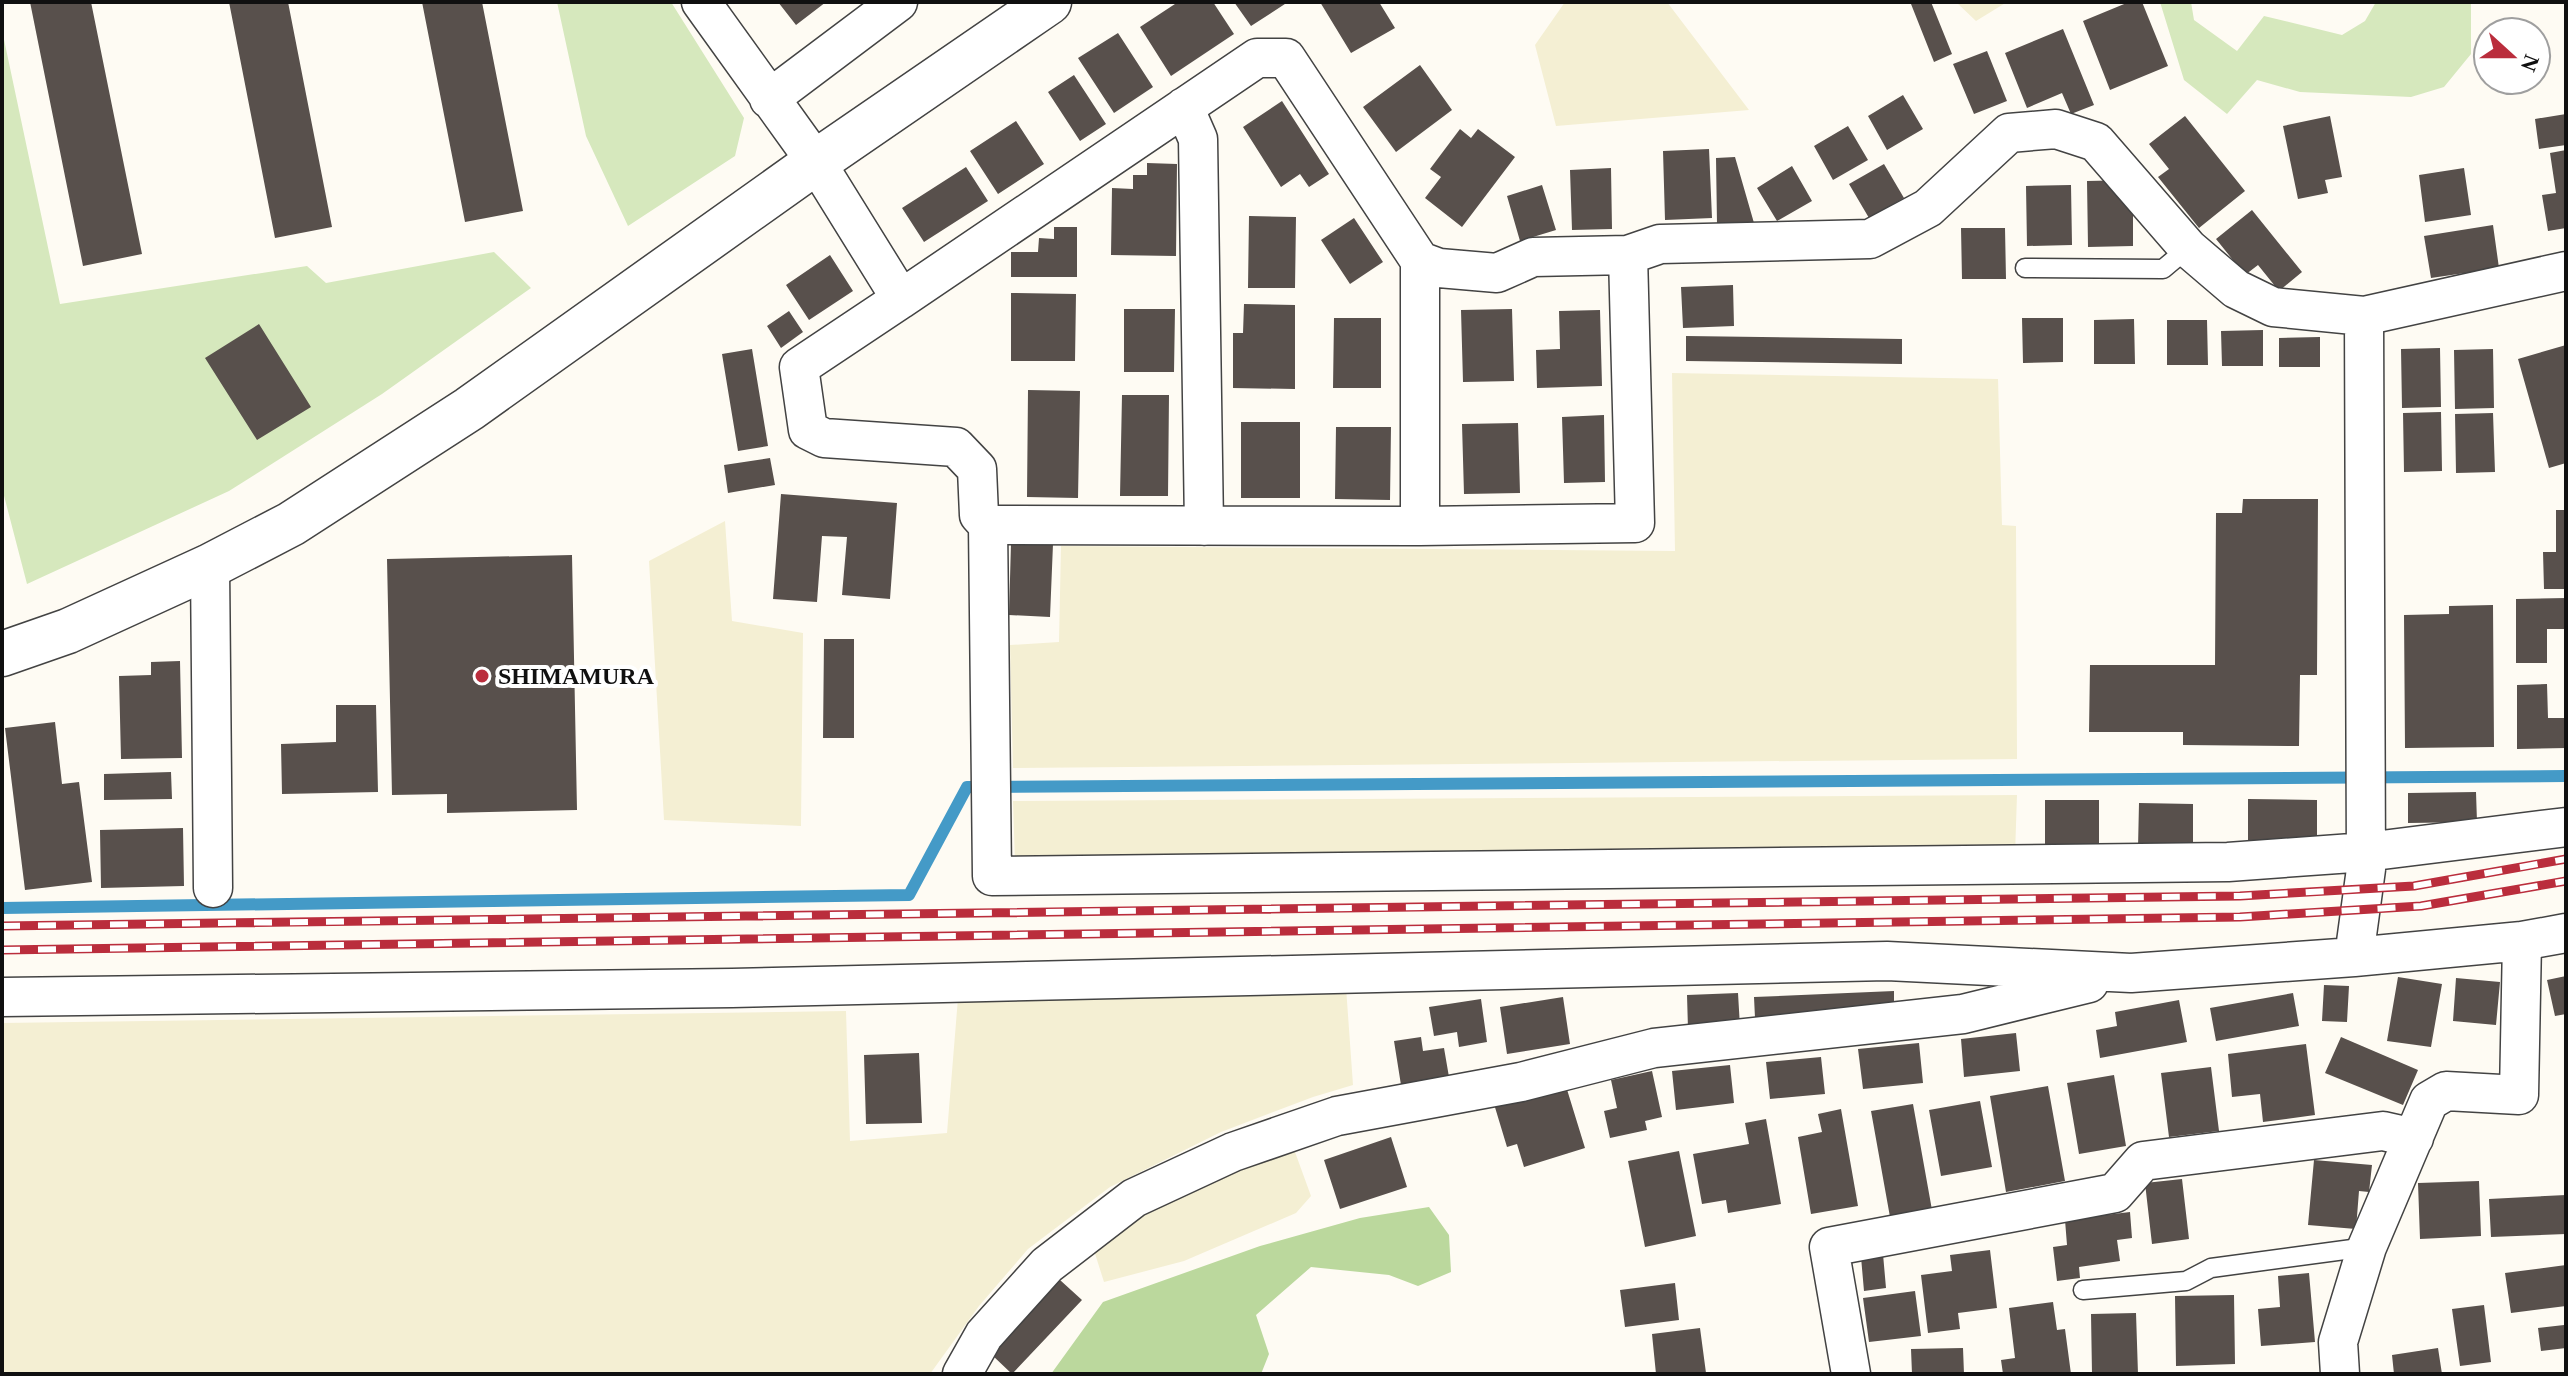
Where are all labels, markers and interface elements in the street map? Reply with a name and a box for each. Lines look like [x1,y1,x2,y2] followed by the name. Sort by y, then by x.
[2472,16,2552,96] north arrow
[2516,51,2545,75] text: N
[498,663,655,689] place label: SHIMAMURA
[473,667,491,685] marker: SHIMAMURA

